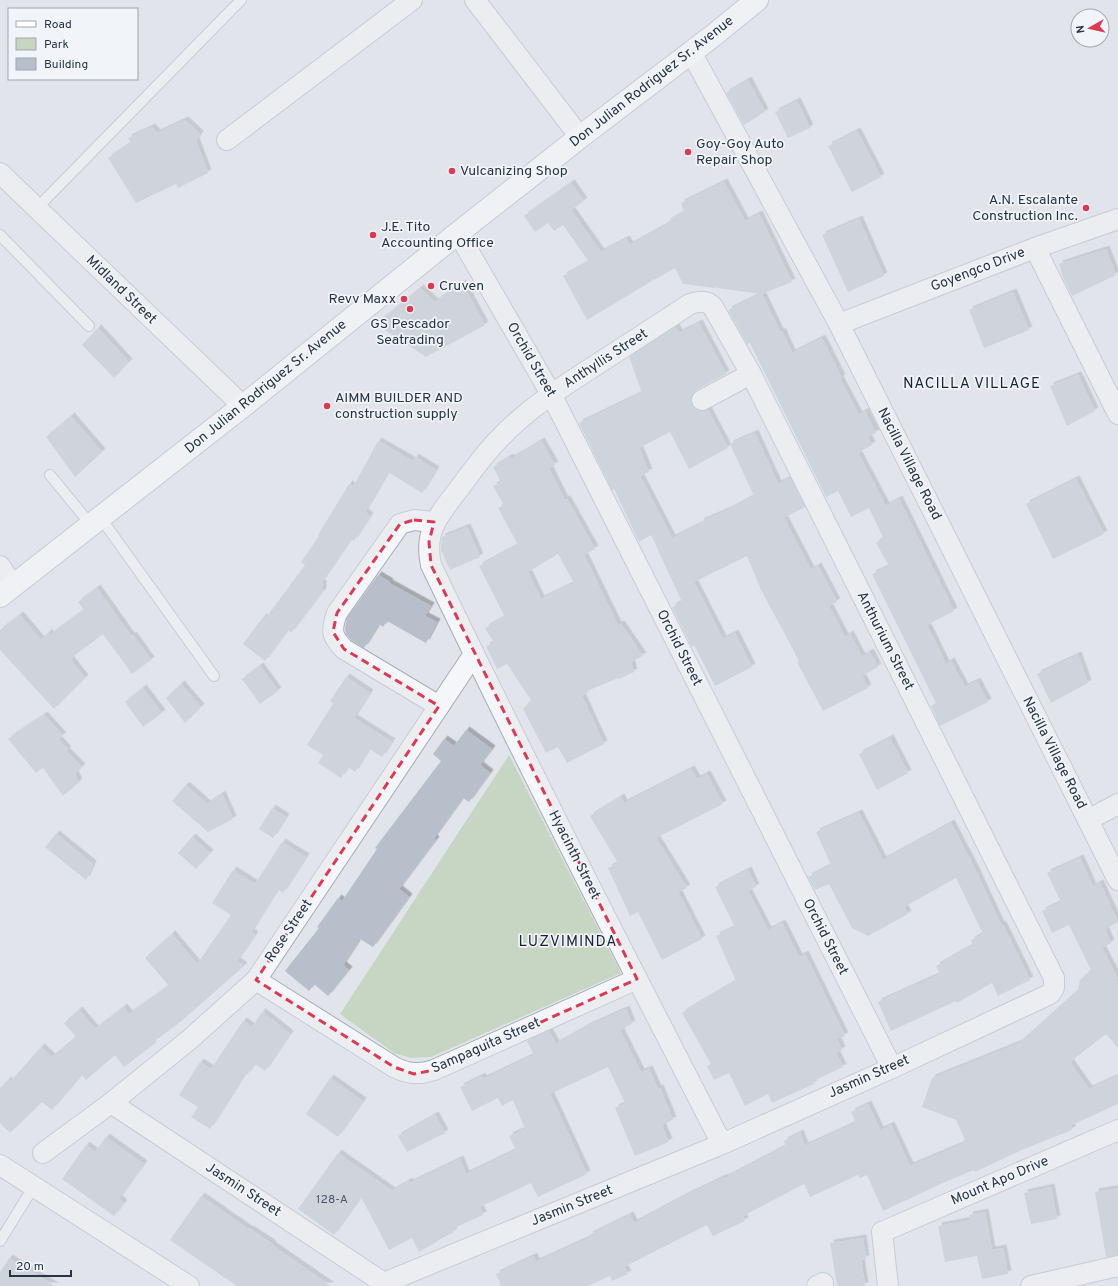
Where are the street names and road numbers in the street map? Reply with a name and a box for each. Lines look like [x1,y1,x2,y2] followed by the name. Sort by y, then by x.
[567,13,737,151] street label: Don Julian Rodriguez Sr. Avenue
[928,244,1028,296] street label: Goyengco Drive
[82,252,160,328] street label: Midland Street
[182,316,350,458] street label: Don Julian Rodriguez Sr. Avenue
[503,320,559,400] street label: Orchid Street
[561,326,651,392] street label: Anthyllis Street
[873,405,945,523] street label: Nacilla Village Road
[853,589,917,693] street label: Anthurium Street
[652,607,706,689] street label: Orchid Street
[1018,694,1090,812] street label: Nacilla Village Road
[544,808,604,902] street label: Hyacinth Street
[262,896,316,966] street label: Rose Street
[798,896,852,978] street label: Orchid Street
[429,1014,543,1078] street label: Sampaguita Street
[826,1052,912,1102] street label: Jasmin Street
[948,1153,1052,1209] street label: Mount Apo Drive
[202,1159,284,1221] street label: Jasmin Street
[529,1182,615,1230] street label: Jasmin Street

